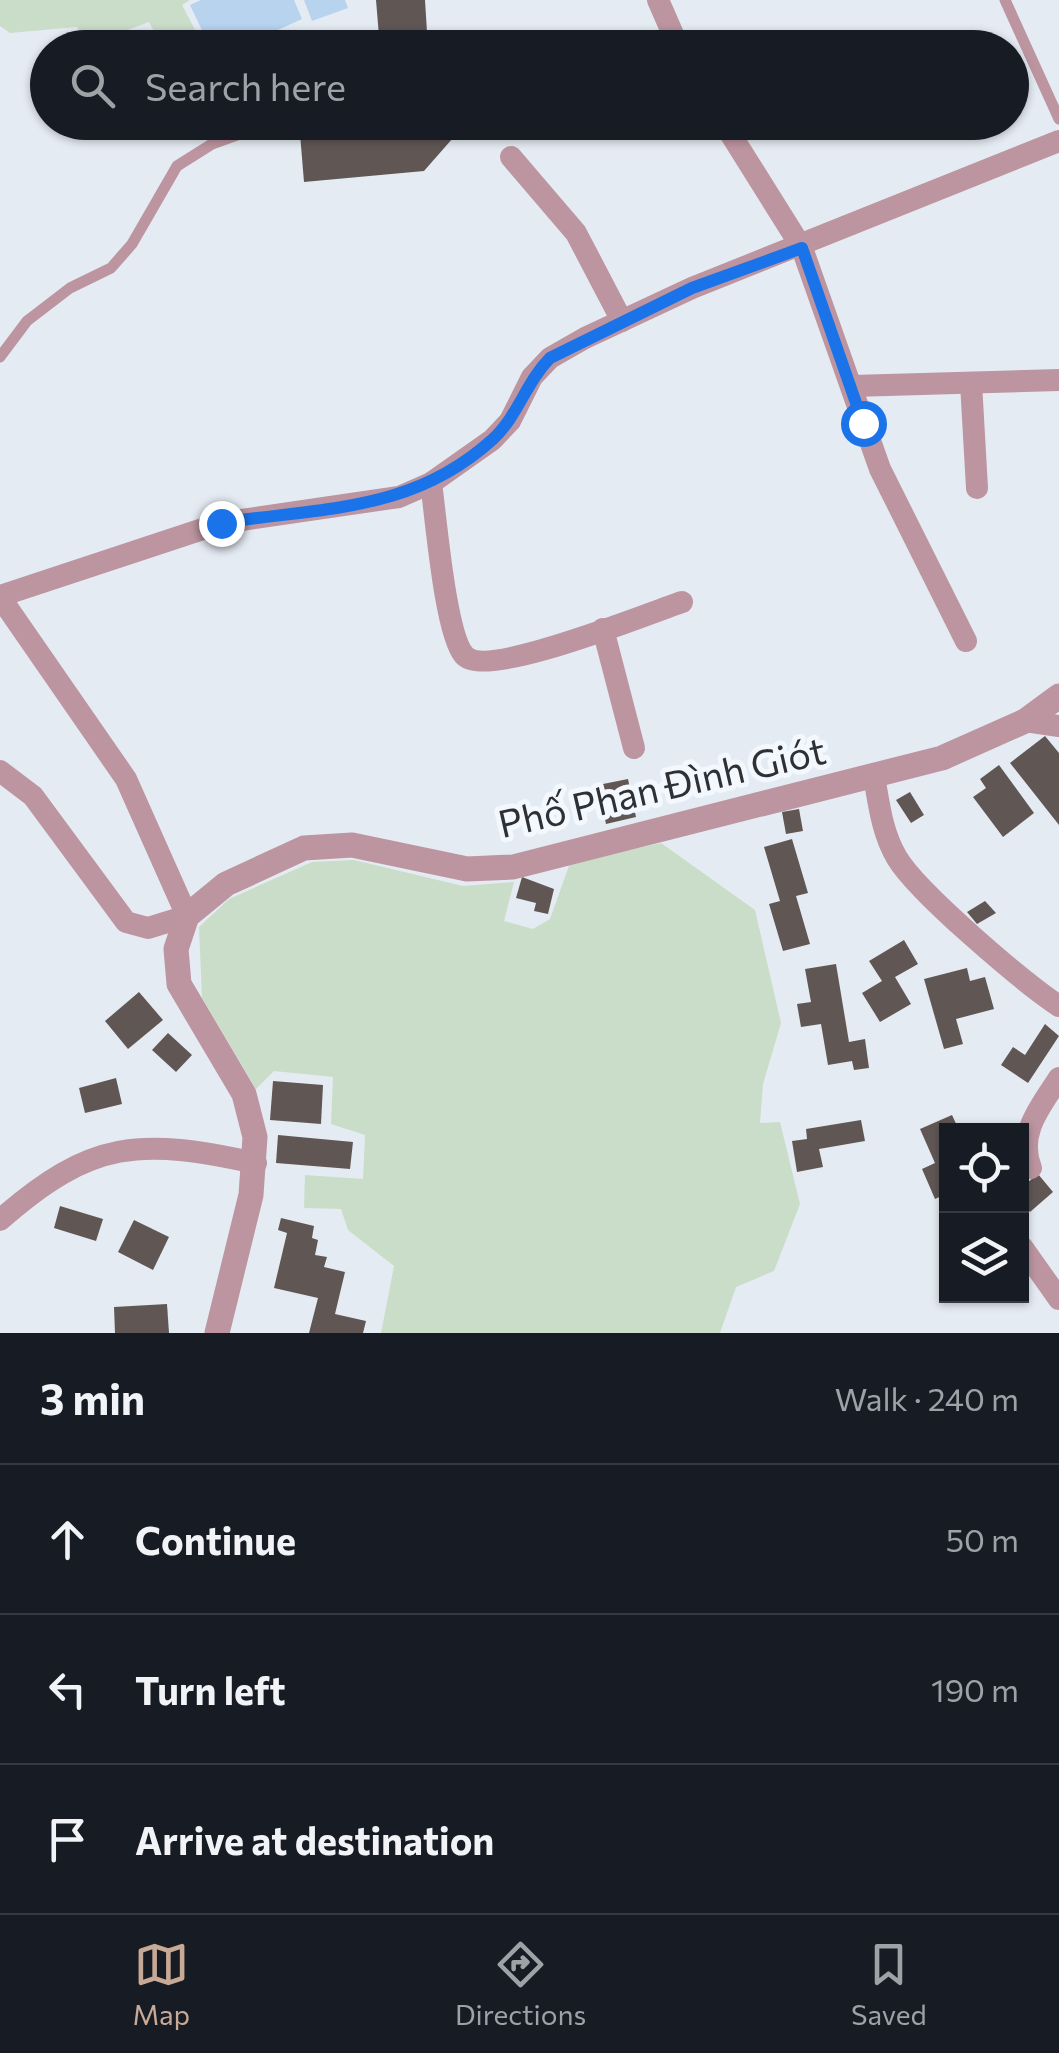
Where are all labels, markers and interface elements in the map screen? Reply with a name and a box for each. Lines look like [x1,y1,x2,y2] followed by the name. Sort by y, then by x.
[30,30,1029,140] search box
[65,58,120,113] icon: search
[145,62,346,109] text: Search here
[841,401,887,447] route start
[199,501,245,547] route end
[493,725,830,846] street label: Phố Phan Đình Giót
[939,1123,1029,1303] map controls
[939,1123,1029,1213] button: locate
[939,1213,1029,1303] button: layers
[40,1372,145,1424] text: 3 min
[835,1378,1019,1418] text: Walk · 240 m
[40,1512,95,1567] icon: ahead
[135,1516,296,1563] text: Continue
[946,1519,1019,1559] text: 50 m
[40,1662,95,1717] icon: left
[135,1666,286,1713] text: Turn left
[931,1669,1019,1709] text: 190 m
[40,1812,95,1867] icon: arrive
[135,1816,494,1863] text: Arrive at destination
[132,1937,190,2031] tab: Map
[455,1937,586,2031] tab: Directions
[851,1937,927,2031] tab: Saved

